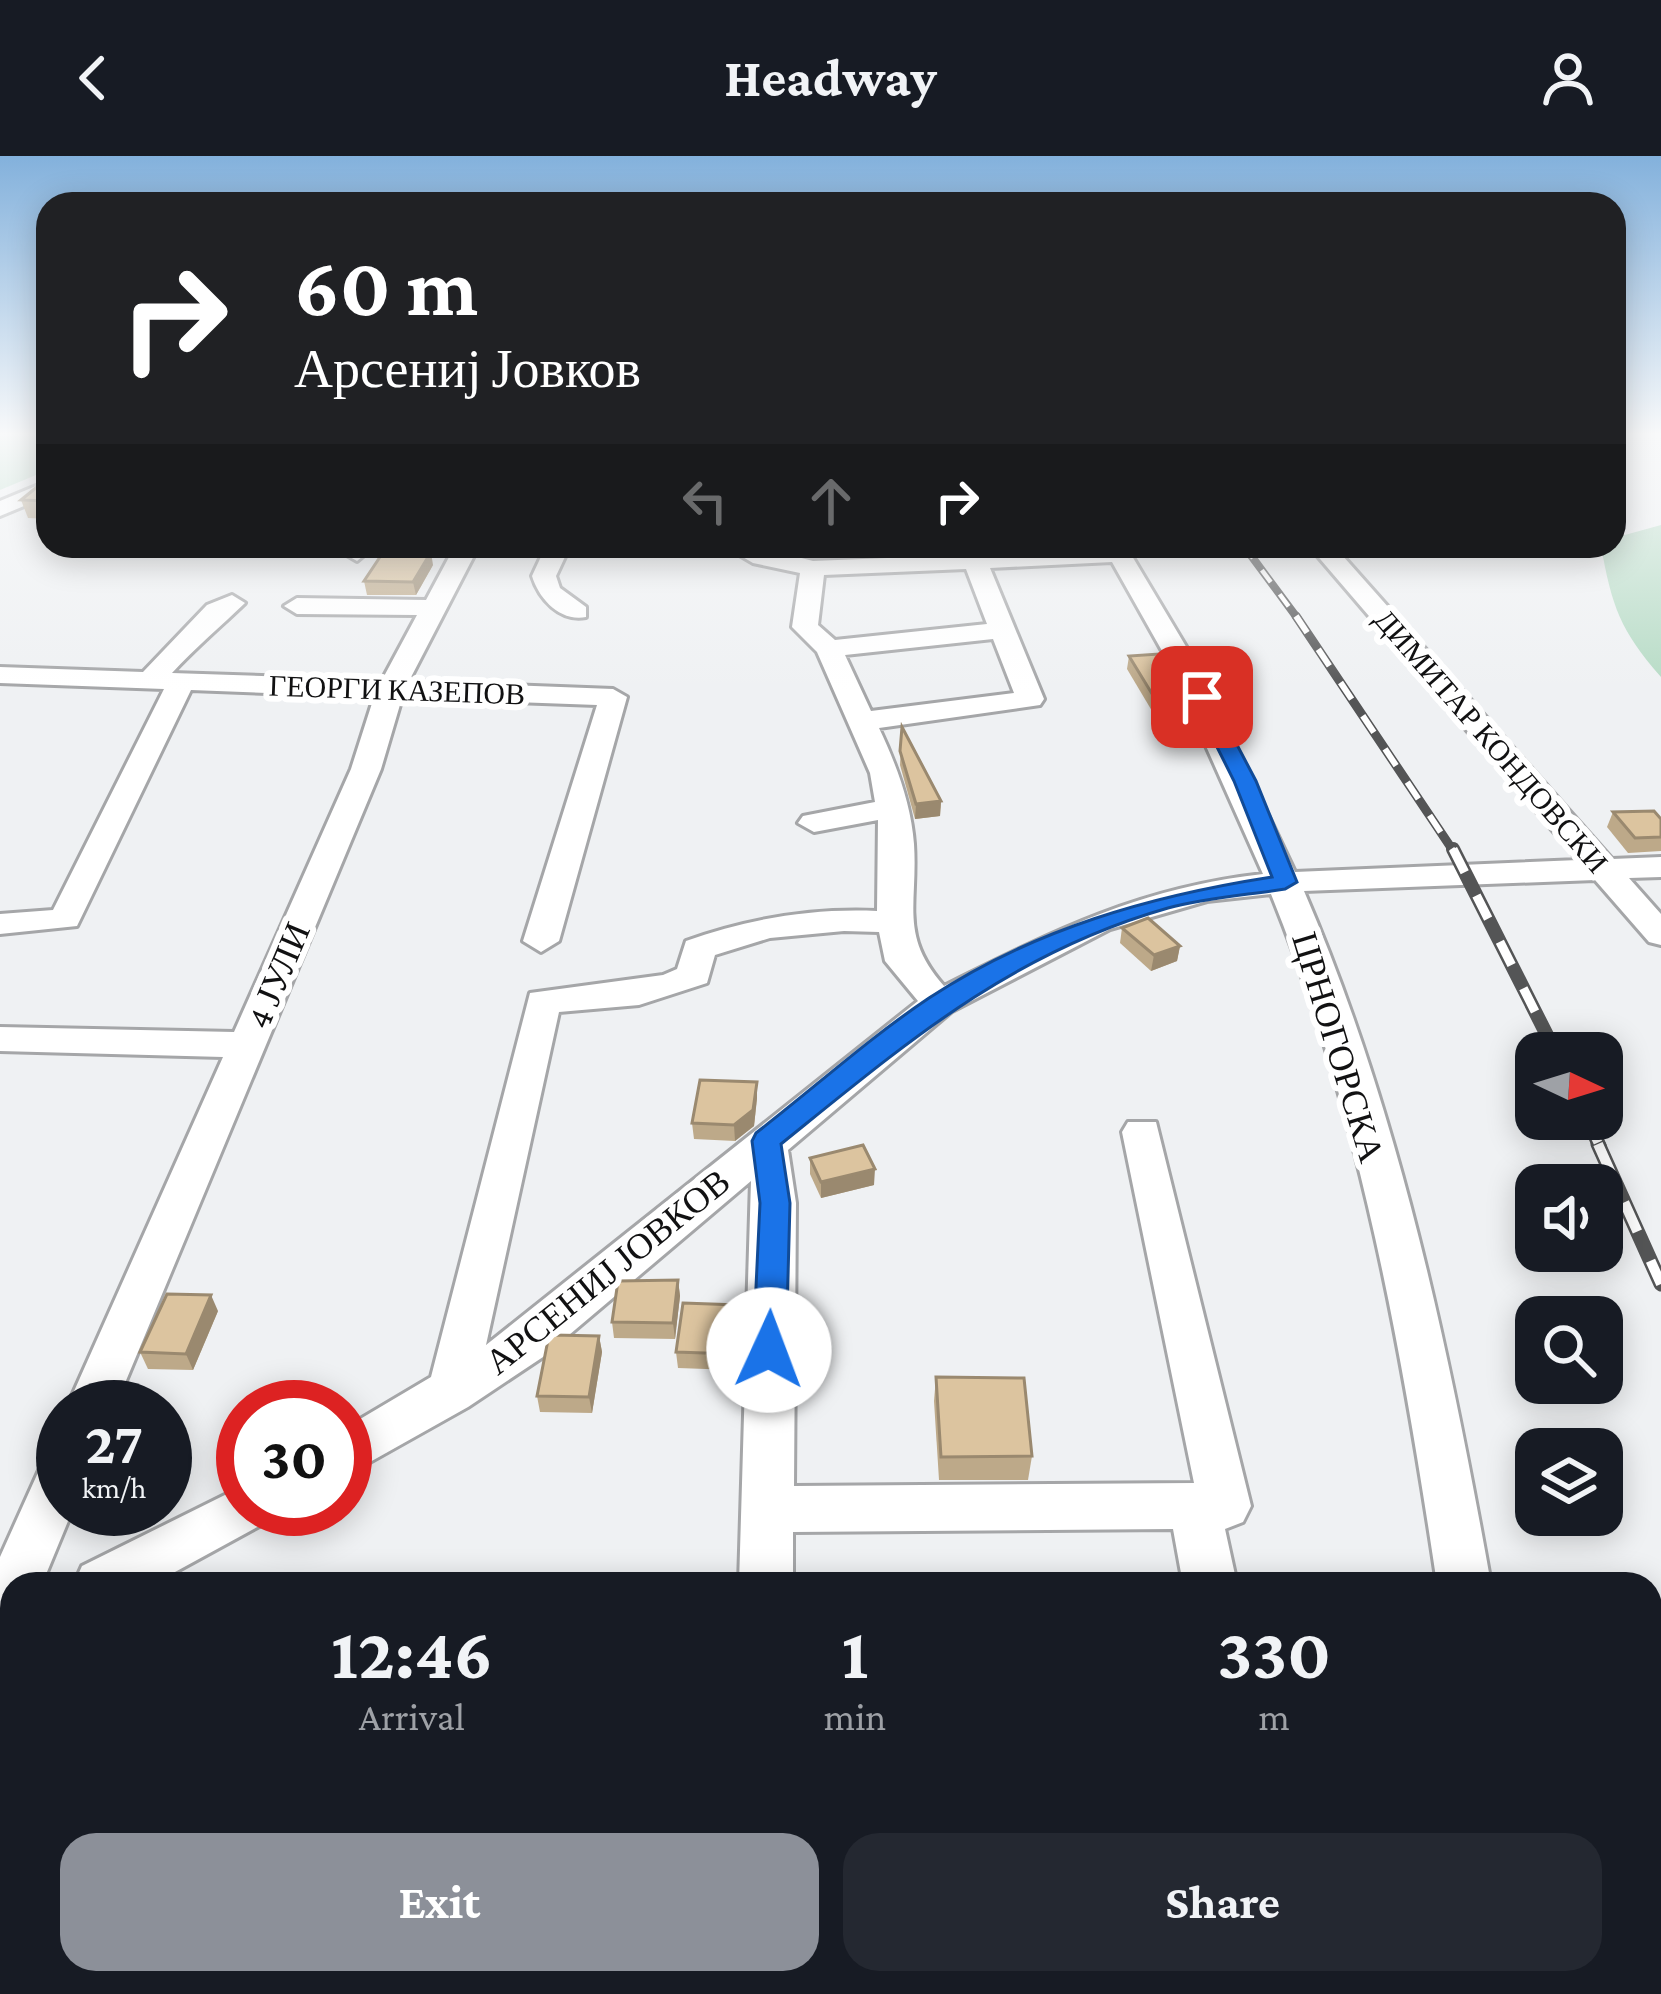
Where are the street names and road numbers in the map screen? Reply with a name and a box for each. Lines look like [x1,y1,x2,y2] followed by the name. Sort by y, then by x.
[1368,602,1615,879] street label: ДИМИТАР КОНДОВСКИ
[268,669,526,710] street label: ГЕОРГИ КАЗЕПОВ
[238,916,318,1034] street label: 4 ЈУЛИ
[1284,927,1392,1167] street label: ЦРНОГОРСКА
[478,1161,738,1382] street label: АРСЕНИЈ ЈОВКОВ

